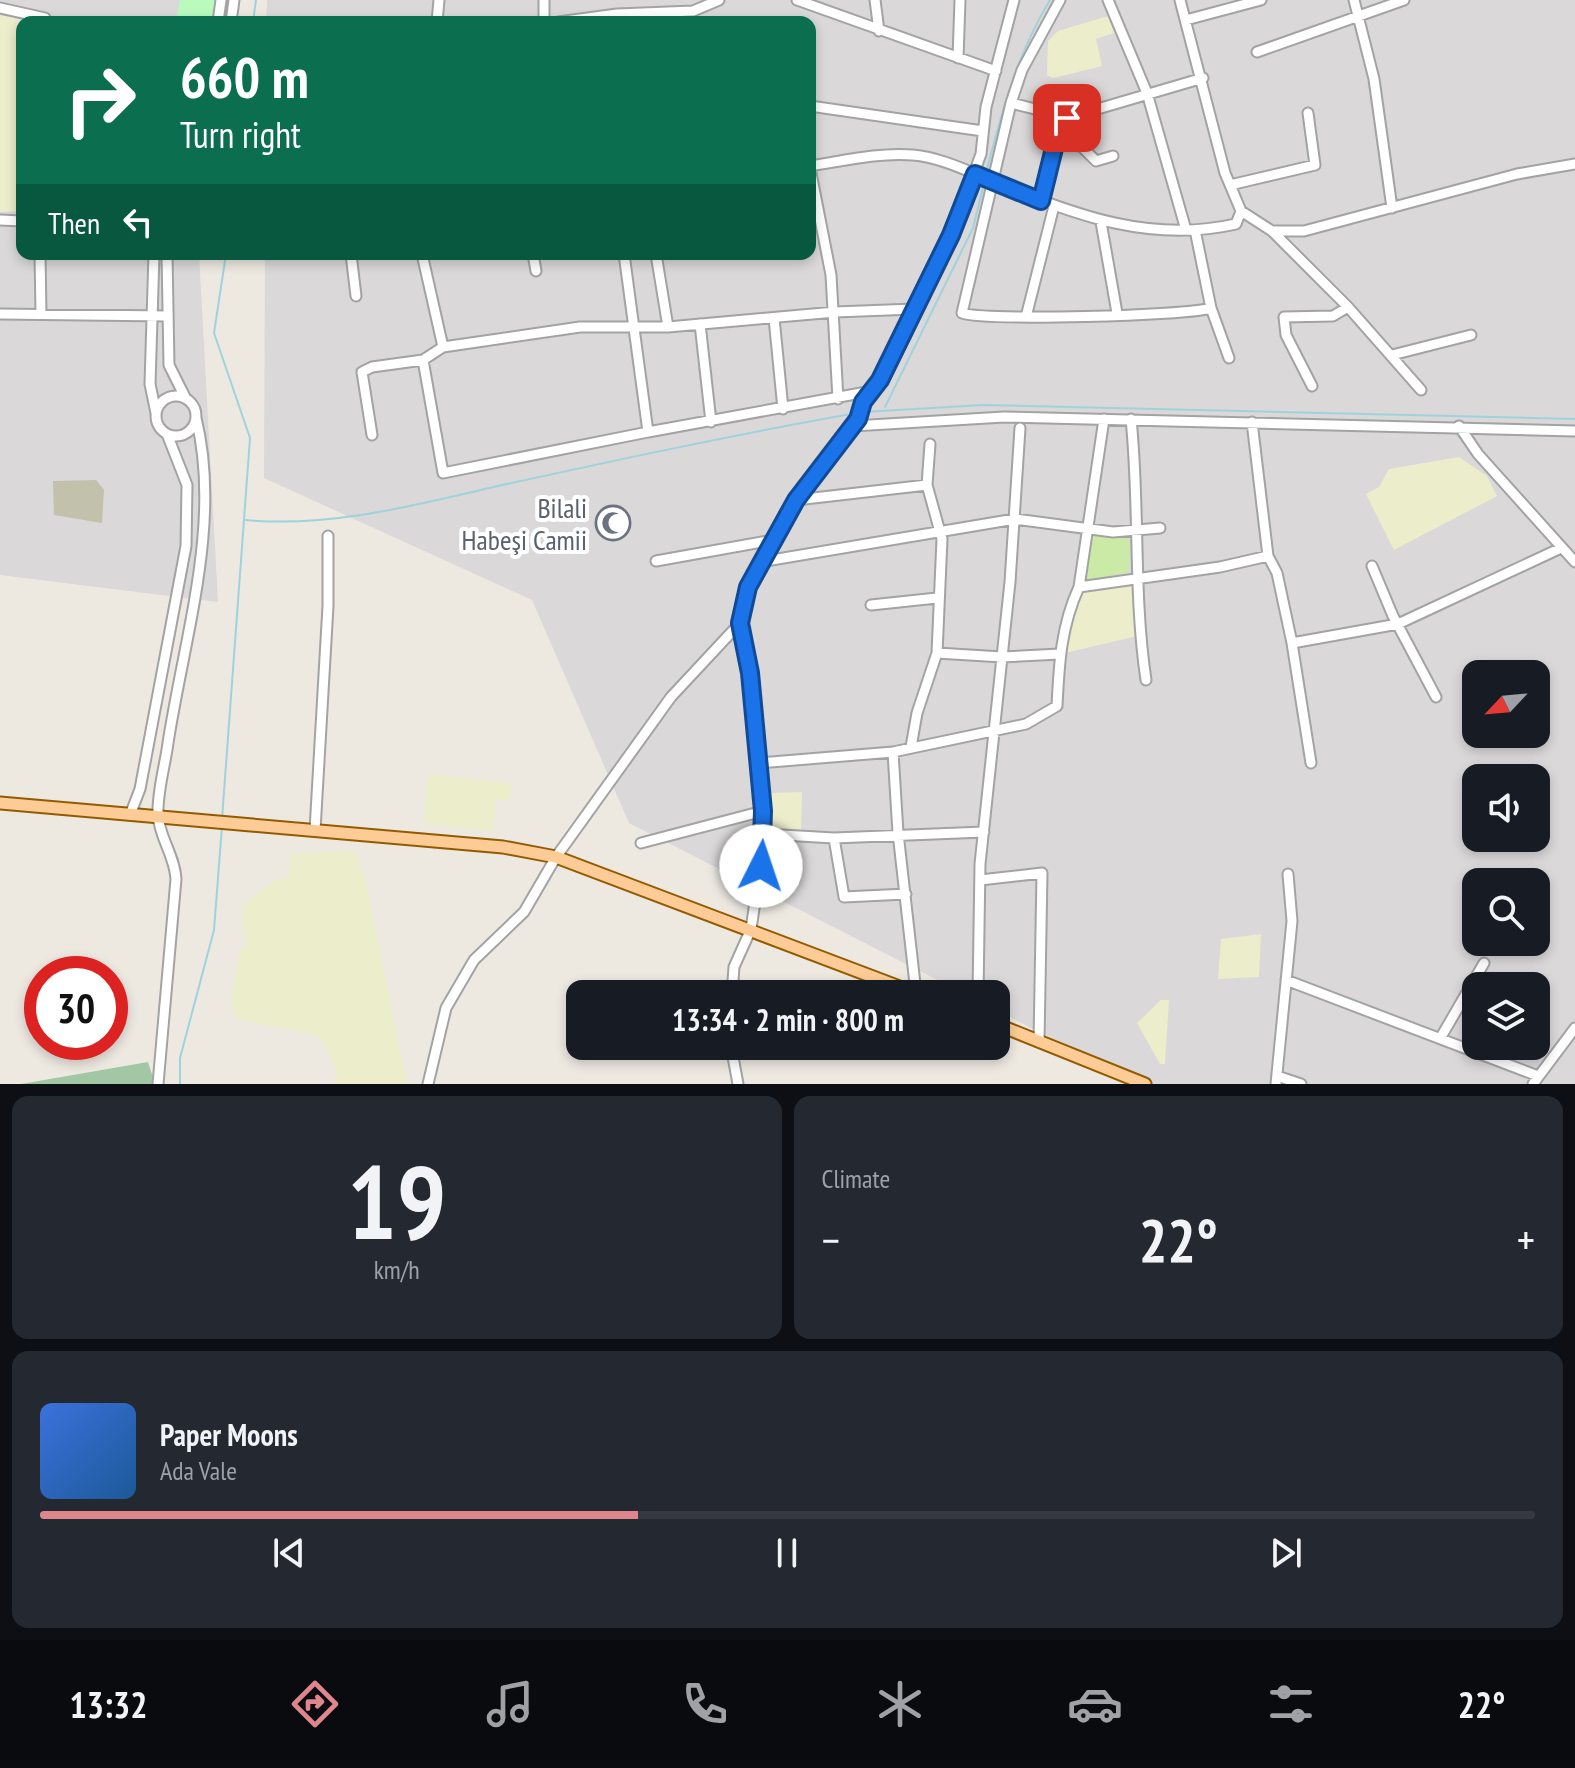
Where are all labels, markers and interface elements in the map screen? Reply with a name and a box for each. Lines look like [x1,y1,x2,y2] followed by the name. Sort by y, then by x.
[180,41,309,113] text: 660 m
[48,48,152,152] icon: right
[1033,84,1101,152] pin
[1045,96,1089,140] icon: arrive
[180,111,301,158] text: Turn right
[116,200,160,244] icon: left
[48,203,100,242] text: Then
[462,489,587,558] place label: Bilali Habeşi Camii
[594,504,632,542] mosque icon: Bilali Habeşi Camii
[1462,660,1550,748] north arrow
[1462,660,1550,1060] map controls
[1462,764,1550,852] button: sound
[719,824,803,908] position arrow
[1462,868,1550,956] button: search
[24,956,128,1060] speed limit sign: 30
[1462,972,1550,1060] button: layers
[672,1000,904,1039] text: 13:34 · 2 min · 800 m
[347,1133,446,1268] text: 19
[822,1162,890,1195] text: Climate
[1139,1201,1218,1279] text: 22°
[822,1211,840,1268] text: −
[1517,1211,1535,1268] text: +
[374,1253,420,1286] text: km/h
[160,1415,298,1454] text: Paper Moons
[160,1454,237,1487] text: Ada Vale
[267,1531,311,1575] icon: previous
[765,1531,809,1575] icon: pause
[1264,1531,1308,1575] icon: next
[287,1676,343,1732] icon: directions
[482,1676,538,1732] icon: music
[677,1676,733,1732] icon: phone
[872,1676,928,1732] icon: climate
[1067,1676,1123,1732] icon: car
[1263,1676,1319,1732] icon: filters
[70,1681,147,1728] text: 13:32
[1458,1681,1505,1728] text: 22°

